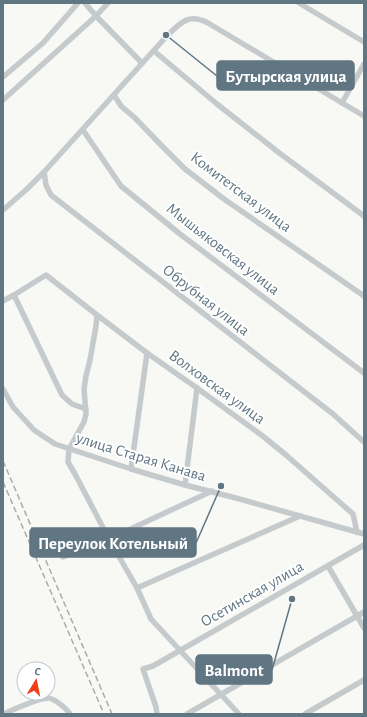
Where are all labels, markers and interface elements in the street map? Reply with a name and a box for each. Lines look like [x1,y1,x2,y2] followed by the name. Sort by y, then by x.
[217,61,354,90] callout: Бутырская улица
[225,68,347,86] text: Бутырская улица
[187,149,294,236] street label: Комитетская улица
[163,200,283,299] street label: Мышьяковская улица
[159,261,252,339] street label: Обрубная улица
[165,347,268,428] street label: Волховская улица
[73,429,208,485] street label: улица Старая Канава
[30,528,196,557] callout: Переулок Котельный
[38,535,188,553] text: Переулок Котельный
[198,558,307,631] street label: Осетинская улица
[196,655,272,684] callout: Balmont
[16,661,56,701] north arrow
[204,662,264,679] text: Balmont
[34,666,42,678] text: С

